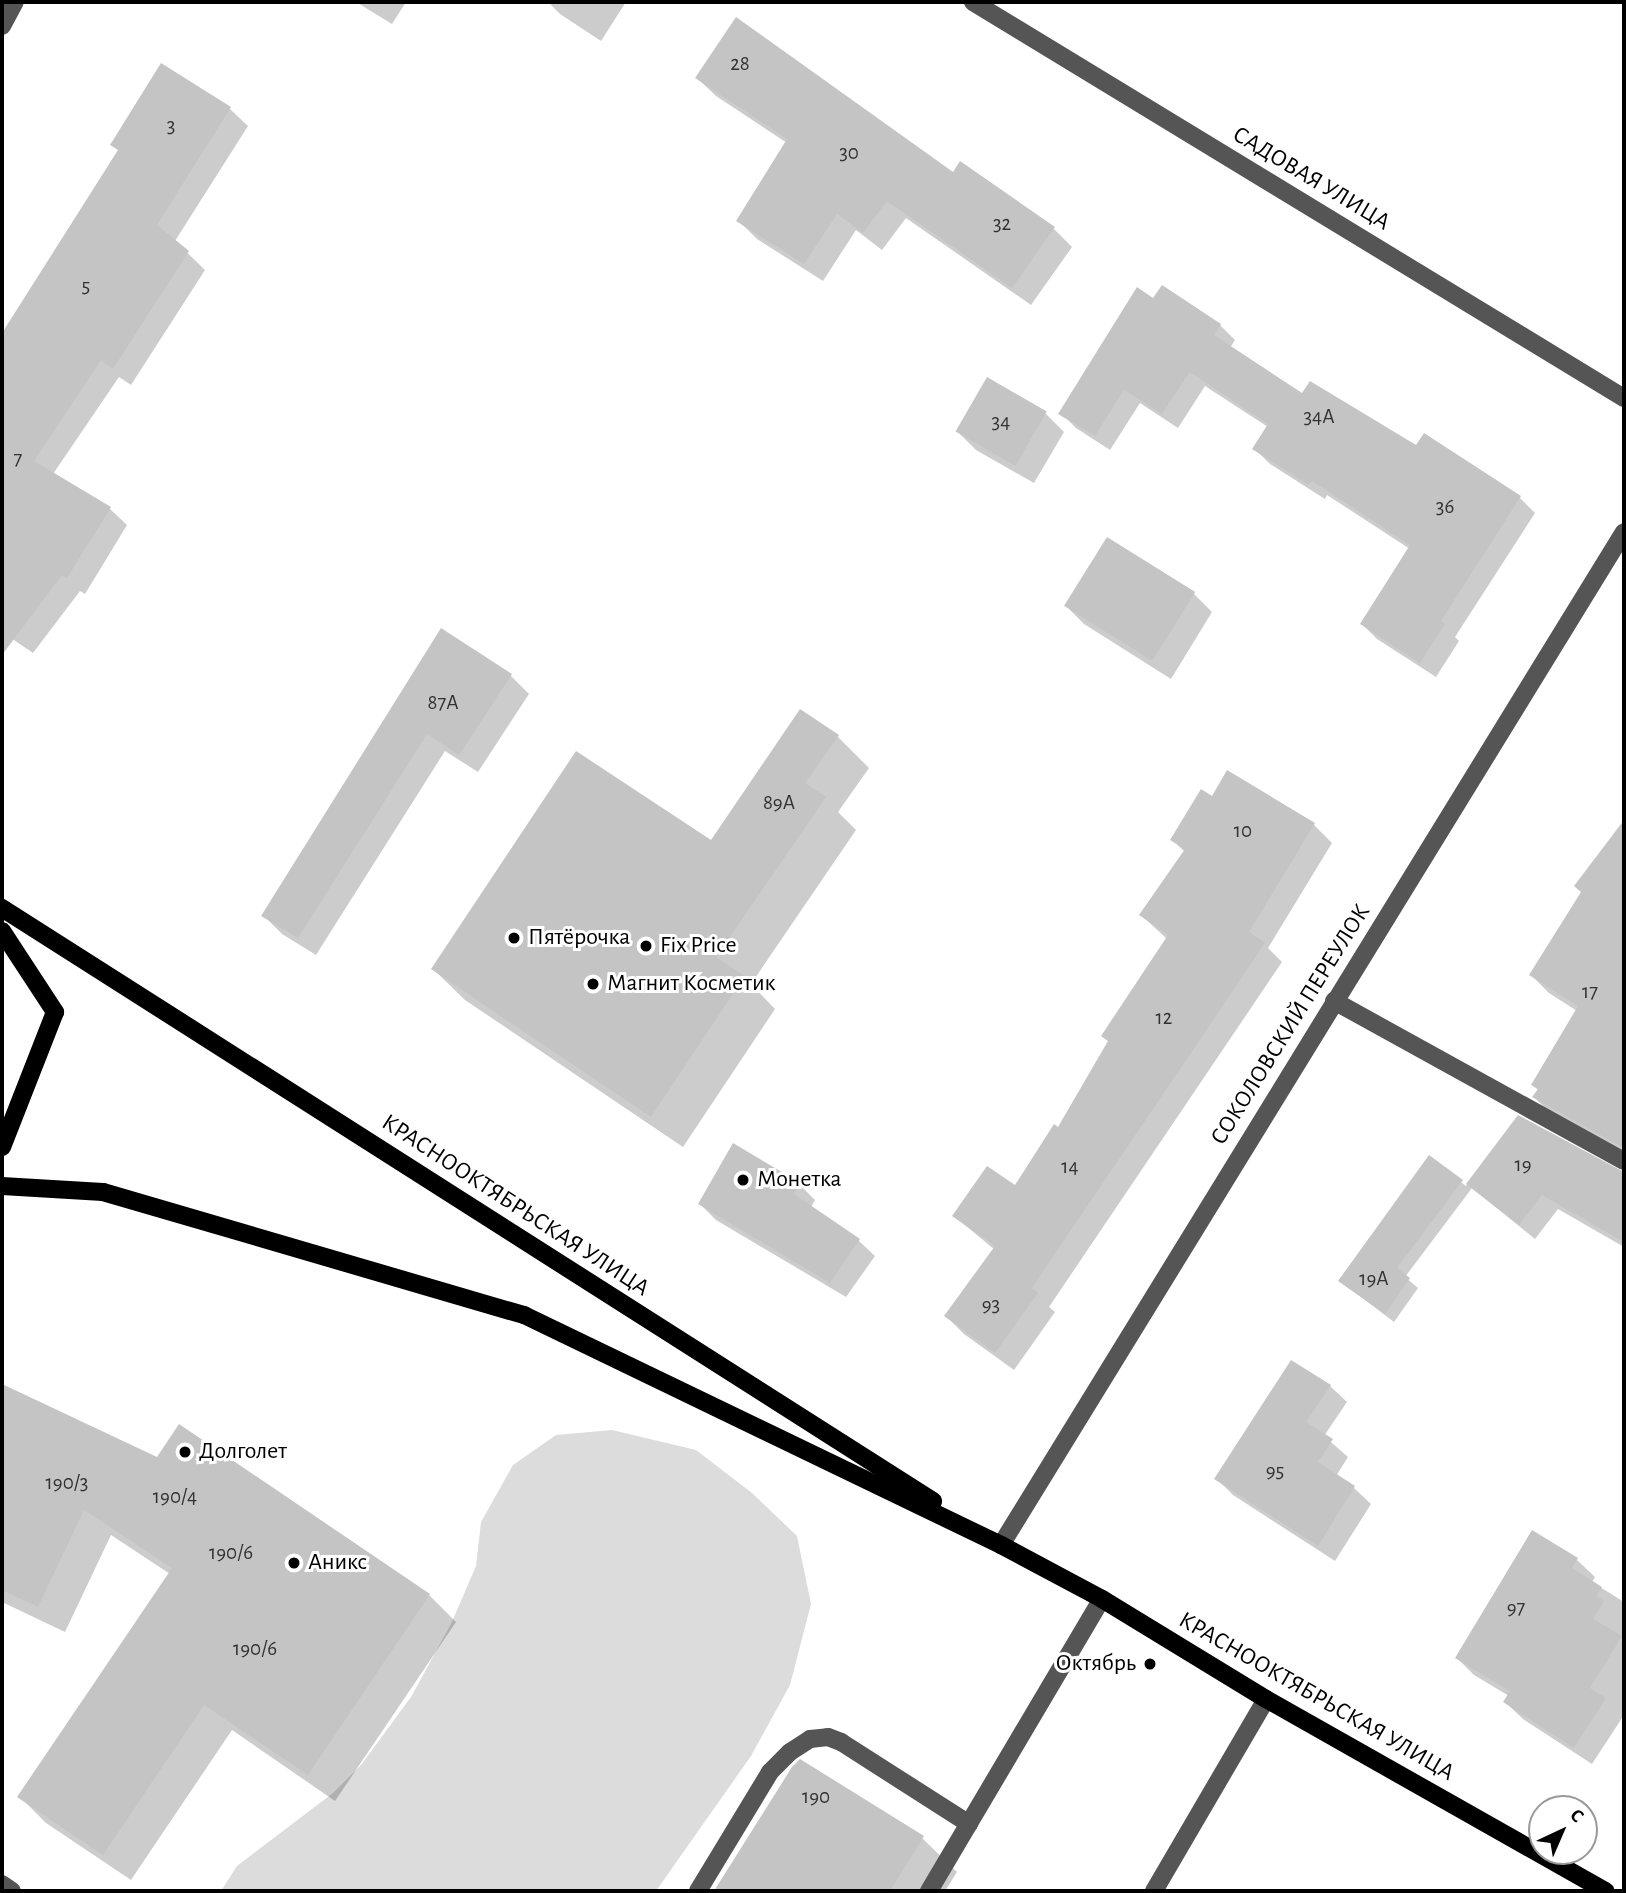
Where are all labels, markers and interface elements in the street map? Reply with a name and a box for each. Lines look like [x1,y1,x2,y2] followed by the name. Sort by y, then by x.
[730,51,750,77] house number: 28
[167,113,175,139] house number: 3
[1227,121,1395,237] street label: САДОВАЯ УЛИЦА
[839,140,859,166] house number: 30
[993,211,1011,237] house number: 32
[82,273,90,299] house number: 5
[1303,404,1335,430] house number: 34А
[992,409,1010,435] house number: 34
[14,446,22,472] house number: 7
[1436,494,1454,520] house number: 36
[427,690,459,716] house number: 87А
[763,790,795,816] house number: 89А
[1234,818,1252,844] house number: 10
[1205,899,1377,1151] street label: СОКОЛОВСКИЙ ПЕРЕУЛОК
[528,924,630,952] place label: Пятёрочка
[506,930,522,946] marker: Пятёрочка
[660,932,737,960] place label: Fix Price
[638,938,654,954] marker: Fix Price
[607,970,775,998] place label: Магнит Косметик
[585,976,601,992] marker: Магнит Косметик
[1582,979,1598,1005] house number: 17
[1156,1005,1172,1031] house number: 12
[376,1109,654,1303] street label: КРАСНООКТЯБРЬСКАЯ УЛИЦА
[1514,1152,1532,1178] house number: 19
[1061,1154,1079,1180] house number: 14
[757,1166,842,1194] place label: Монетка
[735,1172,751,1188] marker: Монетка
[1359,1266,1389,1292] house number: 19А
[982,1292,1000,1318] house number: 93
[199,1438,287,1466] place label: Долголет
[177,1444,193,1460] marker: Долголет
[1266,1458,1284,1484] house number: 95
[46,1470,88,1496] house number: 190/3
[153,1484,197,1510] house number: 190/4
[209,1540,253,1566] house number: 190/6
[308,1549,367,1577] place label: Аникс
[286,1555,302,1571] marker: Аникс
[1507,1595,1525,1621] house number: 97
[1173,1606,1459,1788] street label: КРАСНООКТЯБРЬСКАЯ УЛИЦА
[233,1636,277,1662] house number: 190/6
[1055,1650,1136,1678] place label: Октябрь
[1142,1656,1158,1672] marker: Октябрь
[802,1784,830,1810] house number: 190
[1528,1795,1598,1865] north arrow
[1566,1805,1587,1826] text: С

